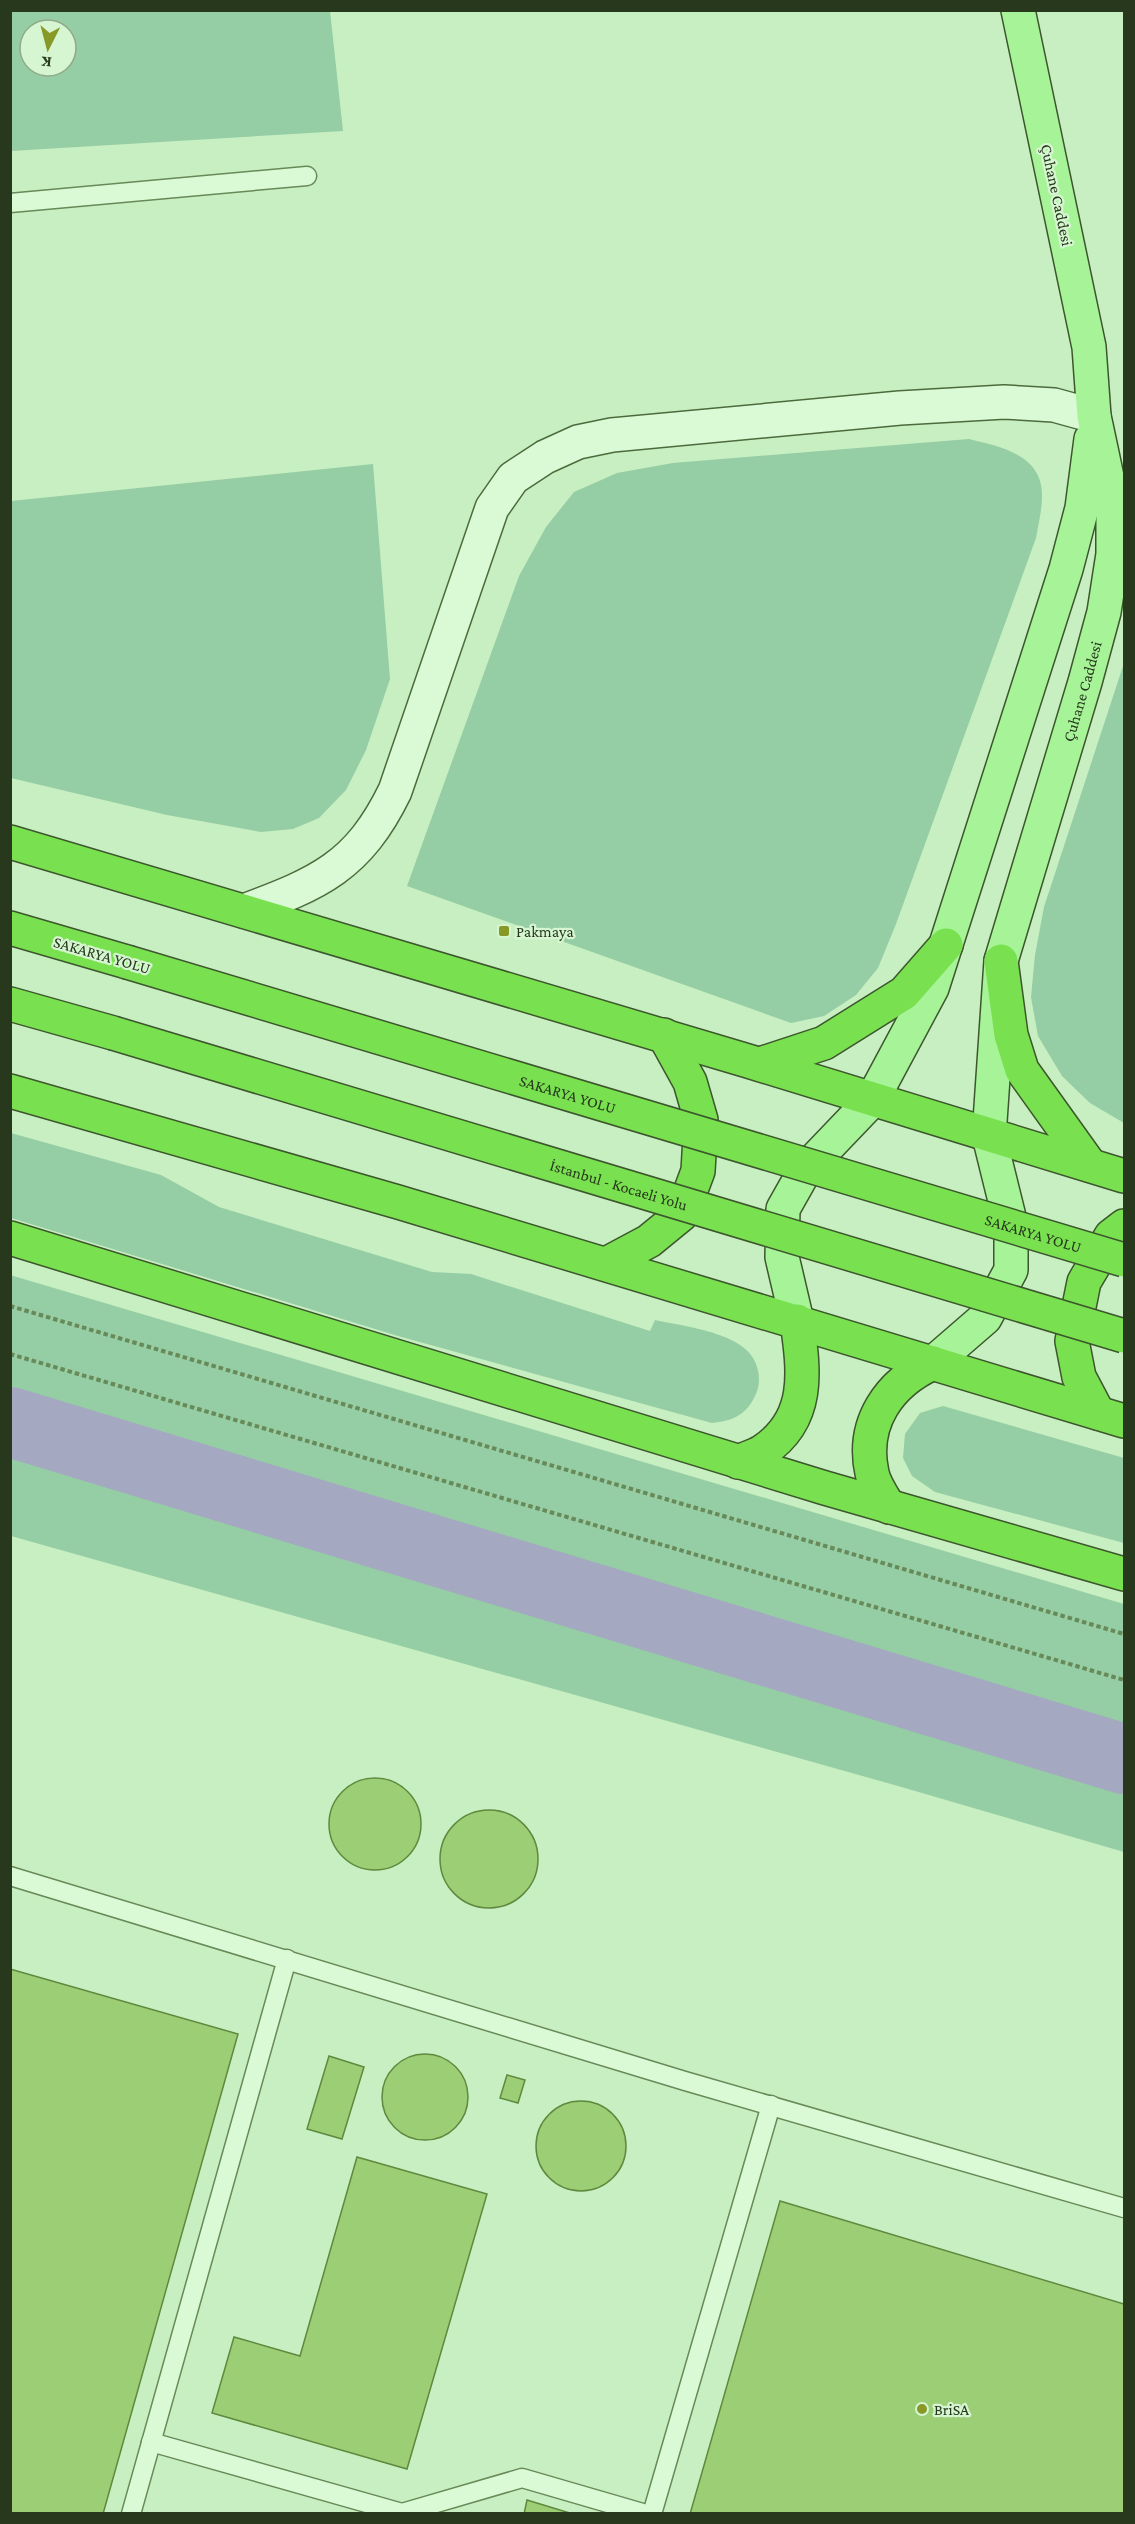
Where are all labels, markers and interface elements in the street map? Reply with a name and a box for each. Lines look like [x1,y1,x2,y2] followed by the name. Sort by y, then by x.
[18,18,78,78] north arrow
[40,53,52,71] text: K
[1037,143,1076,248] street label: Çuhane Caddesi
[1059,639,1104,744] street label: Çuhane Caddesi
[516,923,574,941] place label: Pakmaya
[497,924,511,938] marker: Pakmaya
[52,933,152,977] street label: SAKARYA YOLU
[517,1071,618,1116] street label: SAKARYA YOLU
[548,1156,690,1213] street label: İstanbul - Kocaeli Yolu
[983,1210,1084,1255] street label: SAKARYA YOLU
[934,2401,970,2418] place label: BriSA
[915,2402,929,2416] marker: BriSA

